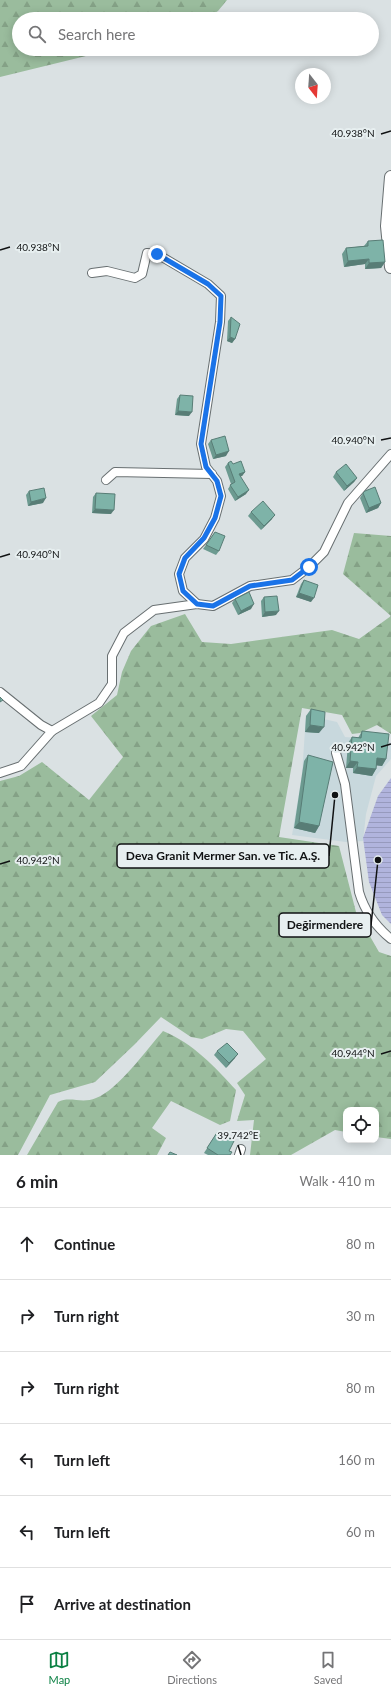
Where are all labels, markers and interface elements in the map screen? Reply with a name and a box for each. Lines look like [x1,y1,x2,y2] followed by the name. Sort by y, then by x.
[12,12,379,56] search box
[26,23,48,45] icon: search
[58,25,135,43] text: Search here
[295,68,331,104] north arrow
[331,127,375,139] text: 40.938°N
[16,241,60,253] text: 40.938°N
[148,245,166,263] route end
[331,434,375,446] text: 40.940°N
[16,548,60,560] text: 40.940°N
[300,558,318,576] route start
[331,741,375,753] text: 40.942°N
[117,844,329,868] callout: Deva Granit Mermer San. ve Tic. A.Ş.
[126,848,320,863] text: Deva Granit Mermer San. ve Tic. A.Ş.
[16,854,60,866] text: 40.942°N
[279,913,371,937] callout: Değirmendere
[287,917,364,932] text: Değirmendere
[331,1047,375,1059] text: 40.944°N
[343,1107,379,1143] map controls
[343,1107,379,1143] button: locate
[217,1129,259,1141] text: 39.742°E
[16,1171,58,1192] text: 6 min
[299,1173,375,1189] text: Walk · 410 m
[16,1233,38,1255] icon: ahead
[54,1235,115,1253] text: Continue
[346,1236,375,1252] text: 80 m
[16,1305,38,1327] icon: right
[54,1307,119,1325] text: Turn right
[346,1308,375,1324] text: 30 m
[16,1377,38,1399] icon: right
[54,1379,119,1397] text: Turn right
[346,1380,375,1396] text: 80 m
[16,1449,38,1471] icon: left
[54,1451,110,1469] text: Turn left
[338,1452,375,1468] text: 160 m
[16,1521,38,1543] icon: left
[54,1523,110,1541] text: Turn left
[346,1524,375,1540] text: 60 m
[16,1593,38,1615] icon: arrive
[54,1595,191,1613] text: Arrive at destination
[48,1649,70,1686] tab: Map
[167,1649,217,1686] tab: Directions
[314,1649,343,1686] tab: Saved

